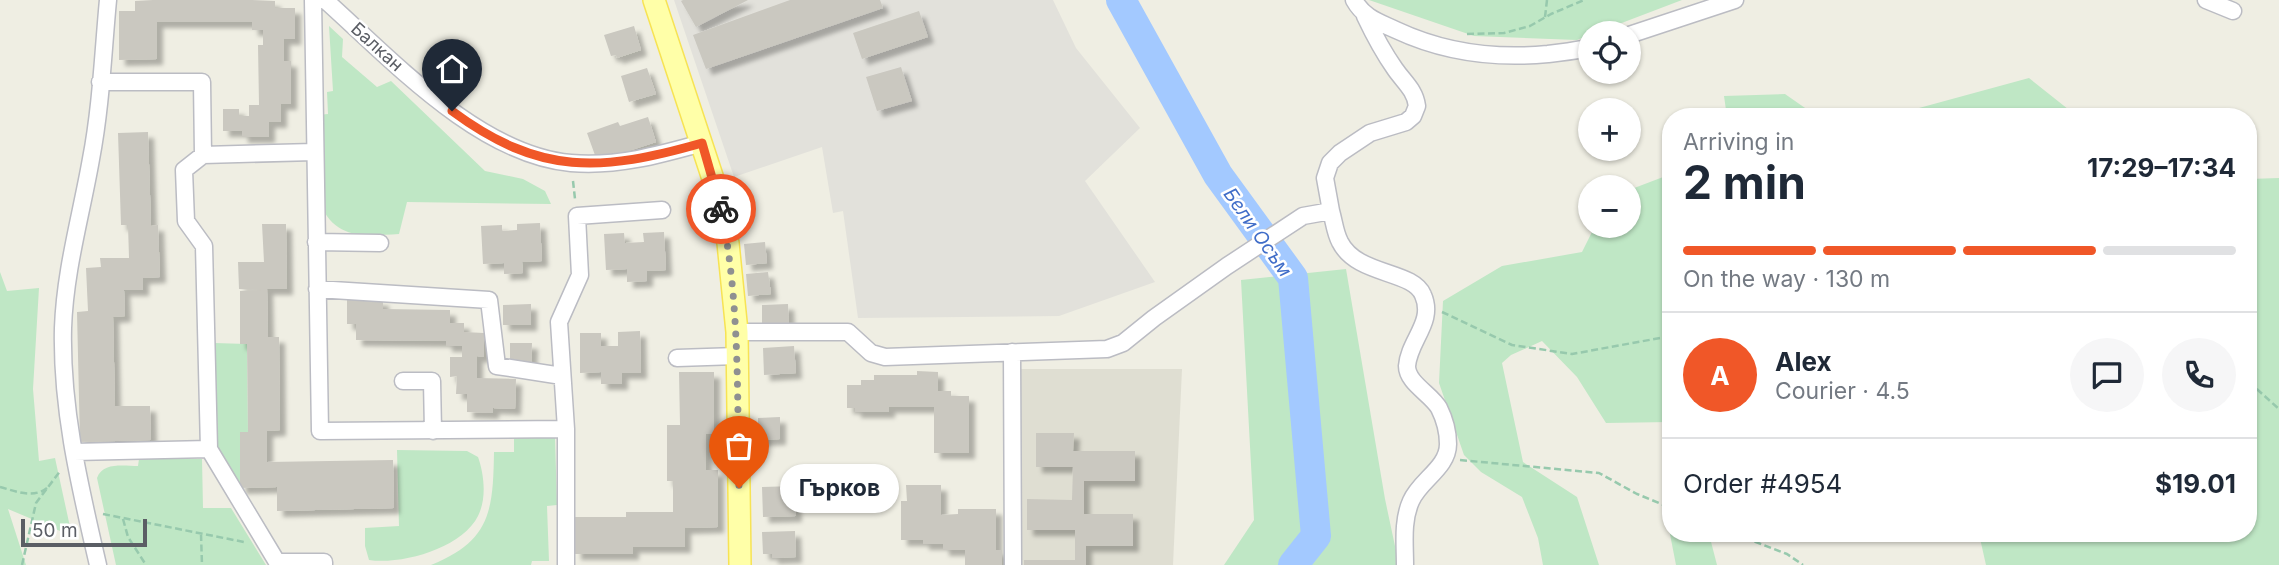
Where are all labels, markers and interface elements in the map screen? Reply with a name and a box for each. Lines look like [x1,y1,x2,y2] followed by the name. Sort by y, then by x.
[347,18,408,75] street label: Балкан
[1578,21,1641,238] map controls
[1578,21,1641,84] button: locate
[422,39,482,111] pin
[433,50,471,88] icon: home
[1578,98,1641,161] button: +
[1683,128,1794,156] text: Arriving in
[2087,152,2236,183] text: 17:29–17:34
[1683,154,1806,210] text: 2 min
[686,174,756,244] courier
[1578,175,1641,238] button: −
[1219,183,1297,281] water label: Бели Осъм
[702,190,740,228] icon: bike
[1683,265,1890,293] text: On the way · 130 m
[2070,338,2144,412] button: chat
[2162,338,2236,412] button: phone
[1775,346,1832,377] text: Alex
[1710,360,1730,391] text: A
[1775,377,1910,405] text: Courier · 4.5
[709,416,769,488] pin
[720,427,758,465] icon: bag
[781,463,900,512] callout: Гърков
[1683,468,1842,499] text: Order #4954
[2155,468,2236,499] text: $19.01
[799,474,880,502] text: Гърков
[21,516,147,548] scale bar
[32,519,78,542] text: 50 m

